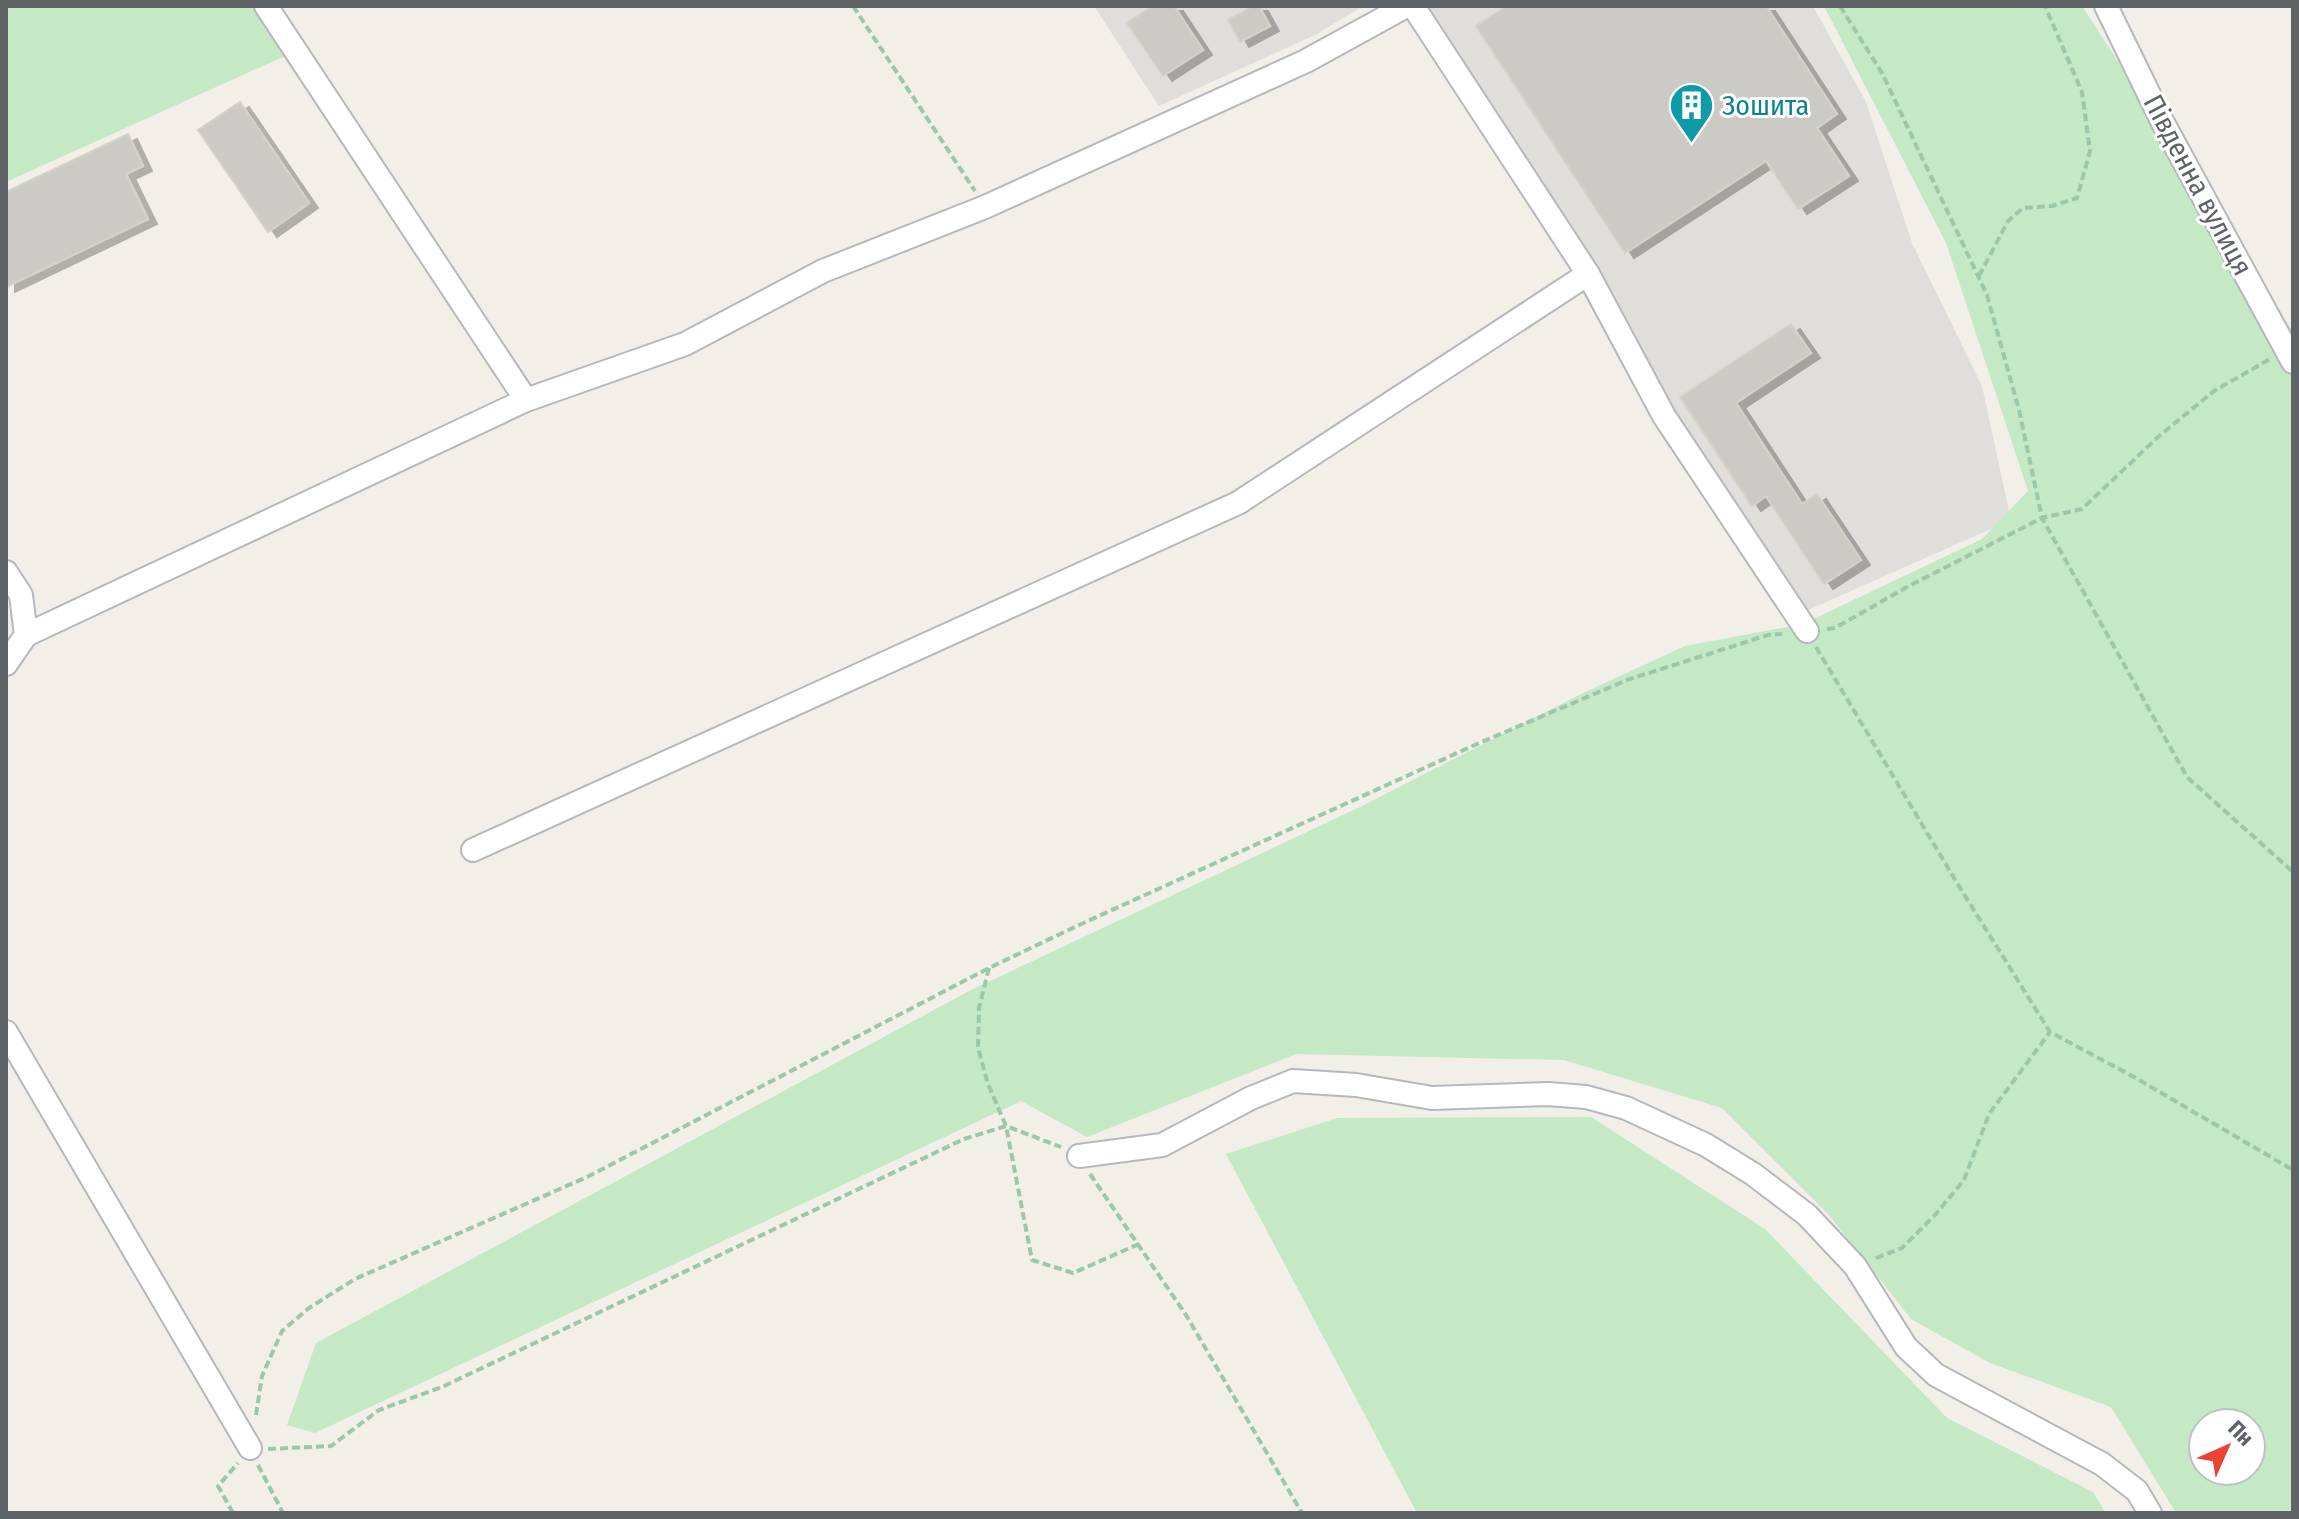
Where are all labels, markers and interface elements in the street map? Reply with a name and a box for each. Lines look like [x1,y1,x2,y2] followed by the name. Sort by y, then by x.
[1667,81,1715,144] building icon: Зошита
[1722,89,1809,122] place label: Зошита
[2137,89,2259,281] street label: Південна вулиця
[2187,1407,2267,1487] north arrow
[2222,1415,2259,1452] text: Пн

